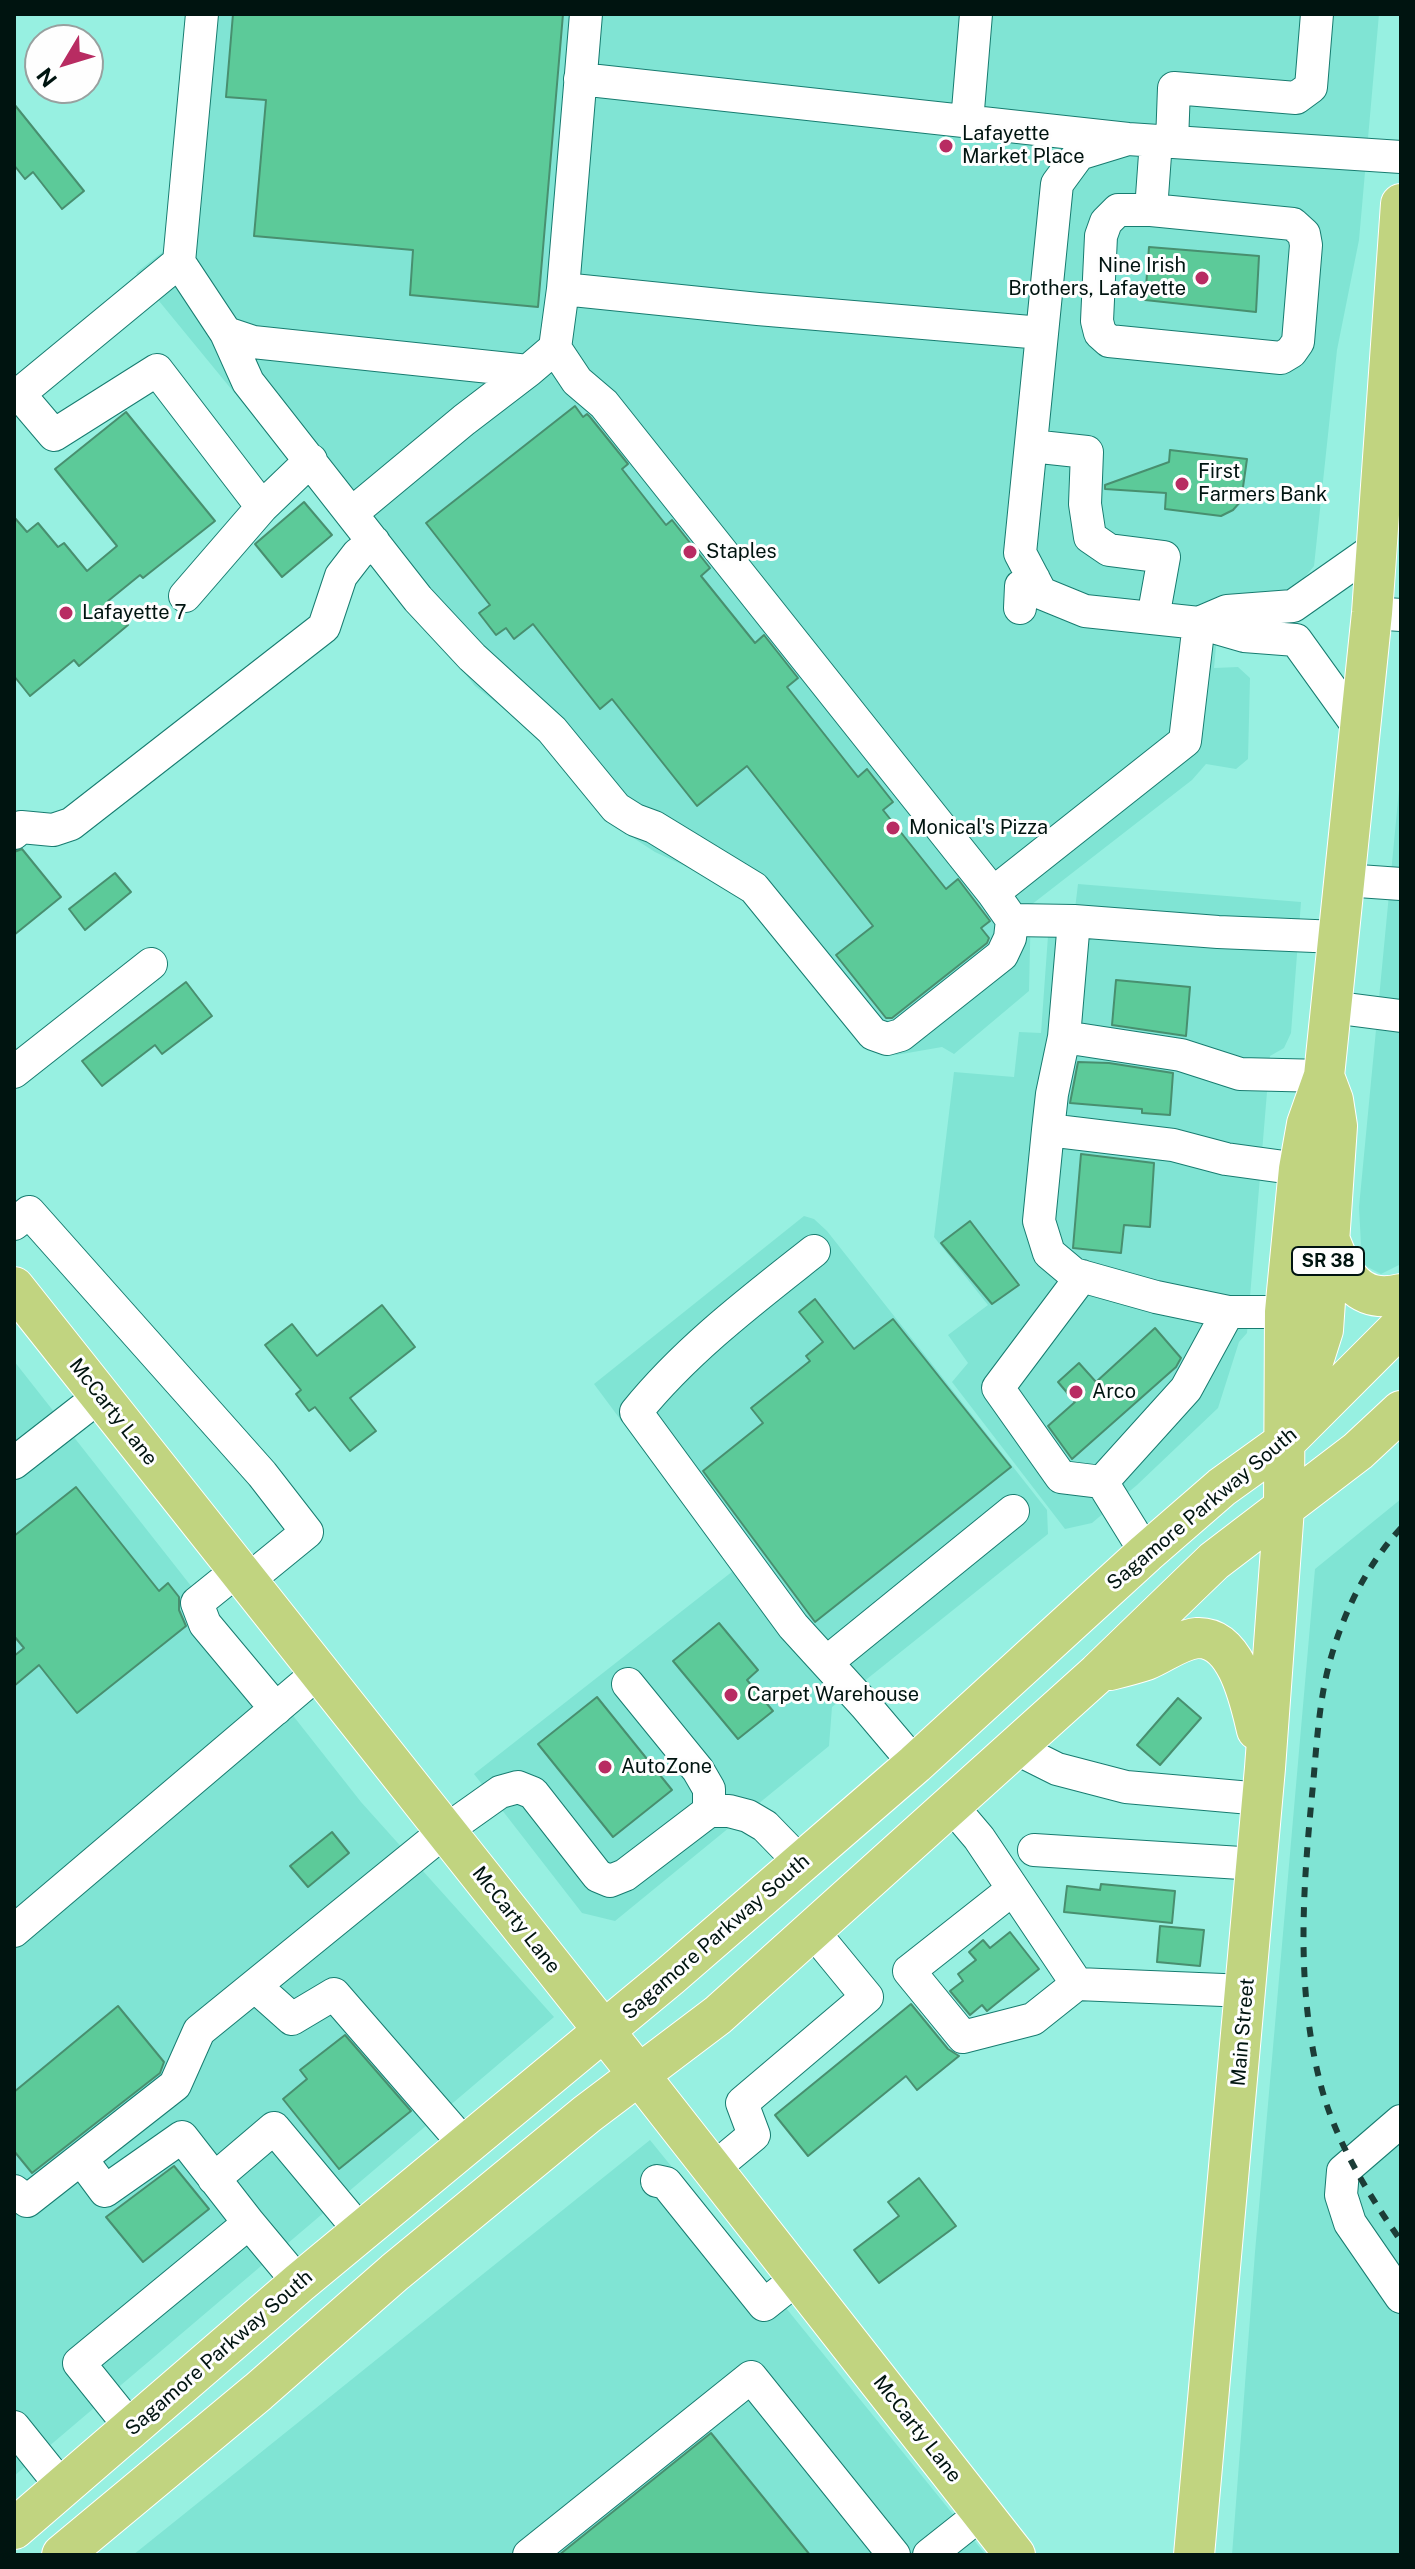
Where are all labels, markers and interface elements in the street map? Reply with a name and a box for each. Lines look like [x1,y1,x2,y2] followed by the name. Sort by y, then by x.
[24,24,104,104] north arrow
[31,63,62,92] text: N
[962,122,1085,169] place label: Lafayette Market Place
[937,137,955,155] marker: Lafayette Market Place
[1008,254,1186,301] place label: Nine Irish Brothers, Lafayette
[1193,269,1211,287] marker: Nine Irish Brothers, Lafayette
[1198,460,1327,507] place label: First Farmers Bank
[1173,475,1191,493] marker: First Farmers Bank
[706,540,777,564] place label: Staples
[681,543,699,561] marker: Staples
[82,601,187,625] place label: Lafayette 7
[57,604,75,622] marker: Lafayette 7
[909,816,1048,840] place label: Monical's Pizza
[884,819,902,837] marker: Monical's Pizza
[1292,1247,1364,1275] road number: SR 38
[64,1354,162,1470] street label: McCarty Lane
[1092,1380,1136,1404] place label: Arco
[1067,1383,1085,1401] marker: Arco
[1102,1423,1302,1595] street label: Sagamore Parkway South
[747,1683,919,1707] place label: Carpet Warehouse
[722,1686,740,1704] marker: Carpet Warehouse
[621,1755,712,1779] place label: AutoZone
[596,1758,614,1776] marker: AutoZone
[617,1849,815,2025] street label: Sagamore Parkway South
[467,1862,565,1978] street label: McCarty Lane
[1226,1977,1260,2087] street label: Main Street
[120,2265,318,2441] street label: Sagamore Parkway South
[868,2371,966,2487] street label: McCarty Lane

